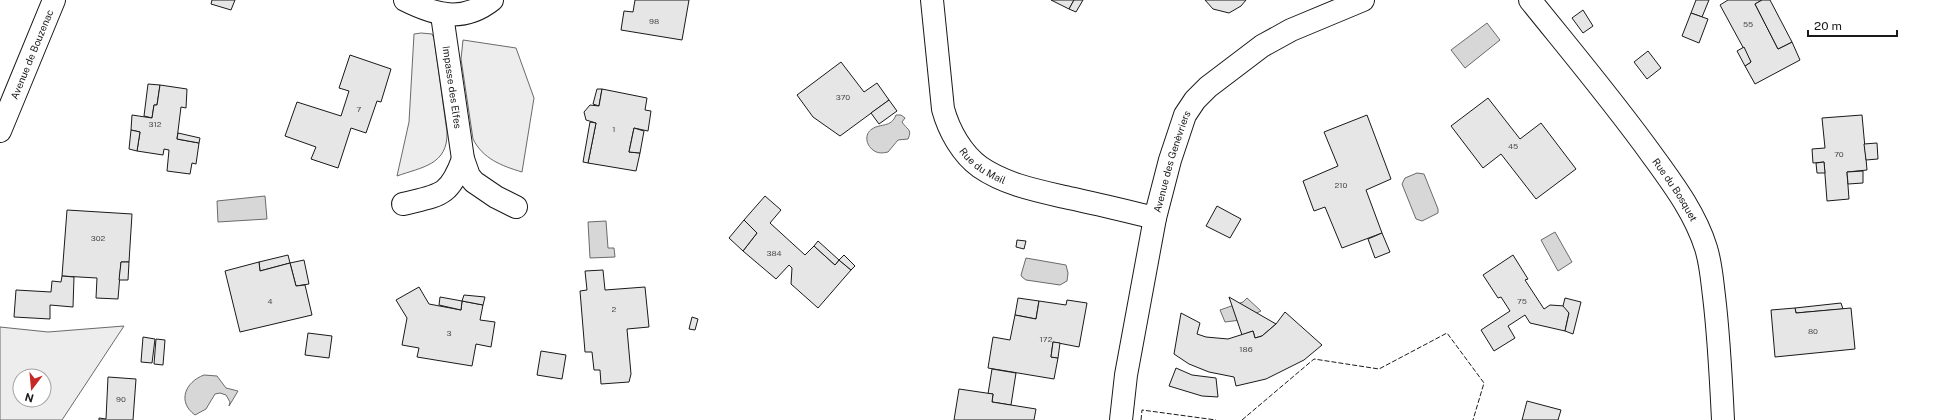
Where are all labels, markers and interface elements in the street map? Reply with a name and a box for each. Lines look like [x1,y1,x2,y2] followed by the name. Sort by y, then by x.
[8,8,55,101] street label: Avenue de Bouzenac
[1808,12,1897,38] scale bar
[649,16,659,26] house number: 98
[1743,19,1753,29] house number: 55
[1814,19,1842,33] text: 20 m
[441,45,464,129] street label: Impasse des Elfes
[836,92,850,102] house number: 370
[357,104,362,114] house number: 7
[1151,108,1193,214] street label: Avenue des Genèvriers
[148,119,162,129] house number: 312
[612,124,616,134] house number: 1
[1508,141,1518,151] house number: 45
[957,145,1008,186] street label: Rue du Mail
[1834,149,1844,159] house number: 70
[1650,156,1700,223] street label: Rue du Bosquet
[1335,180,1348,190] house number: 210
[91,233,106,243] house number: 302
[766,248,782,258] house number: 384
[267,296,273,306] house number: 4
[1517,296,1527,306] house number: 75
[612,304,617,314] house number: 2
[1808,326,1818,336] house number: 80
[446,328,452,338] house number: 3
[1040,334,1053,344] house number: 172
[1239,344,1253,354] house number: 186
[12,368,52,408] north arrow
[23,391,35,405] text: N
[116,394,126,404] house number: 90

